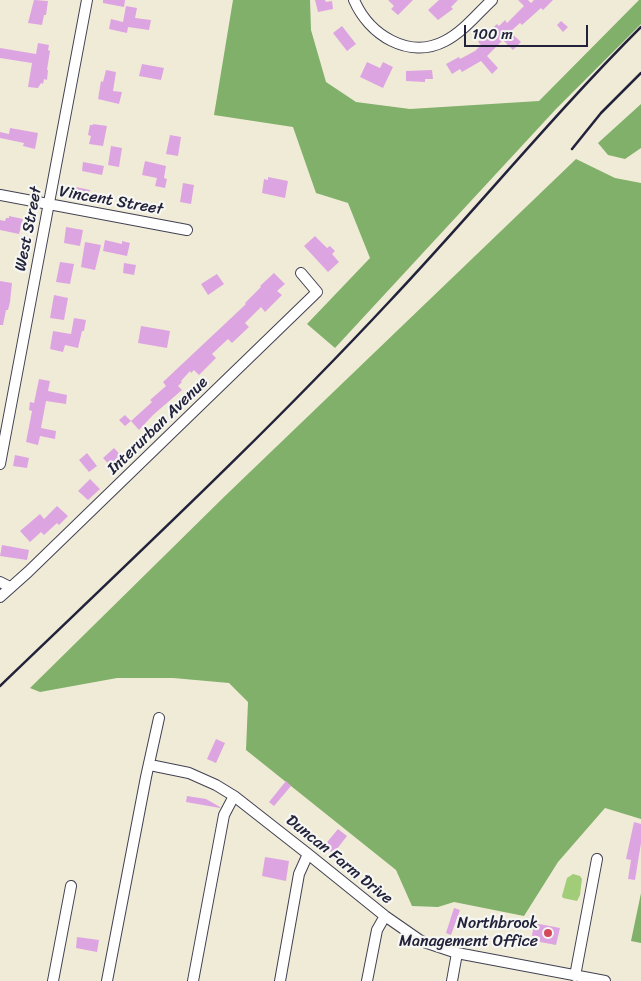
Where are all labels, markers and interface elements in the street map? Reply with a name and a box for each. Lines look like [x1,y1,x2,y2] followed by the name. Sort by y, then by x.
[466,15,590,47] scale bar
[472,21,513,47] text: 100 m
[58,182,164,220] street label: Vincent Street
[11,185,47,273] street label: West Street
[104,373,212,479] street label: Interurban Avenue
[282,811,396,909] street label: Duncan Farm Drive
[399,914,538,952] place label: Northbrook Management Office
[542,927,554,939] marker: Northbrook Management Office

